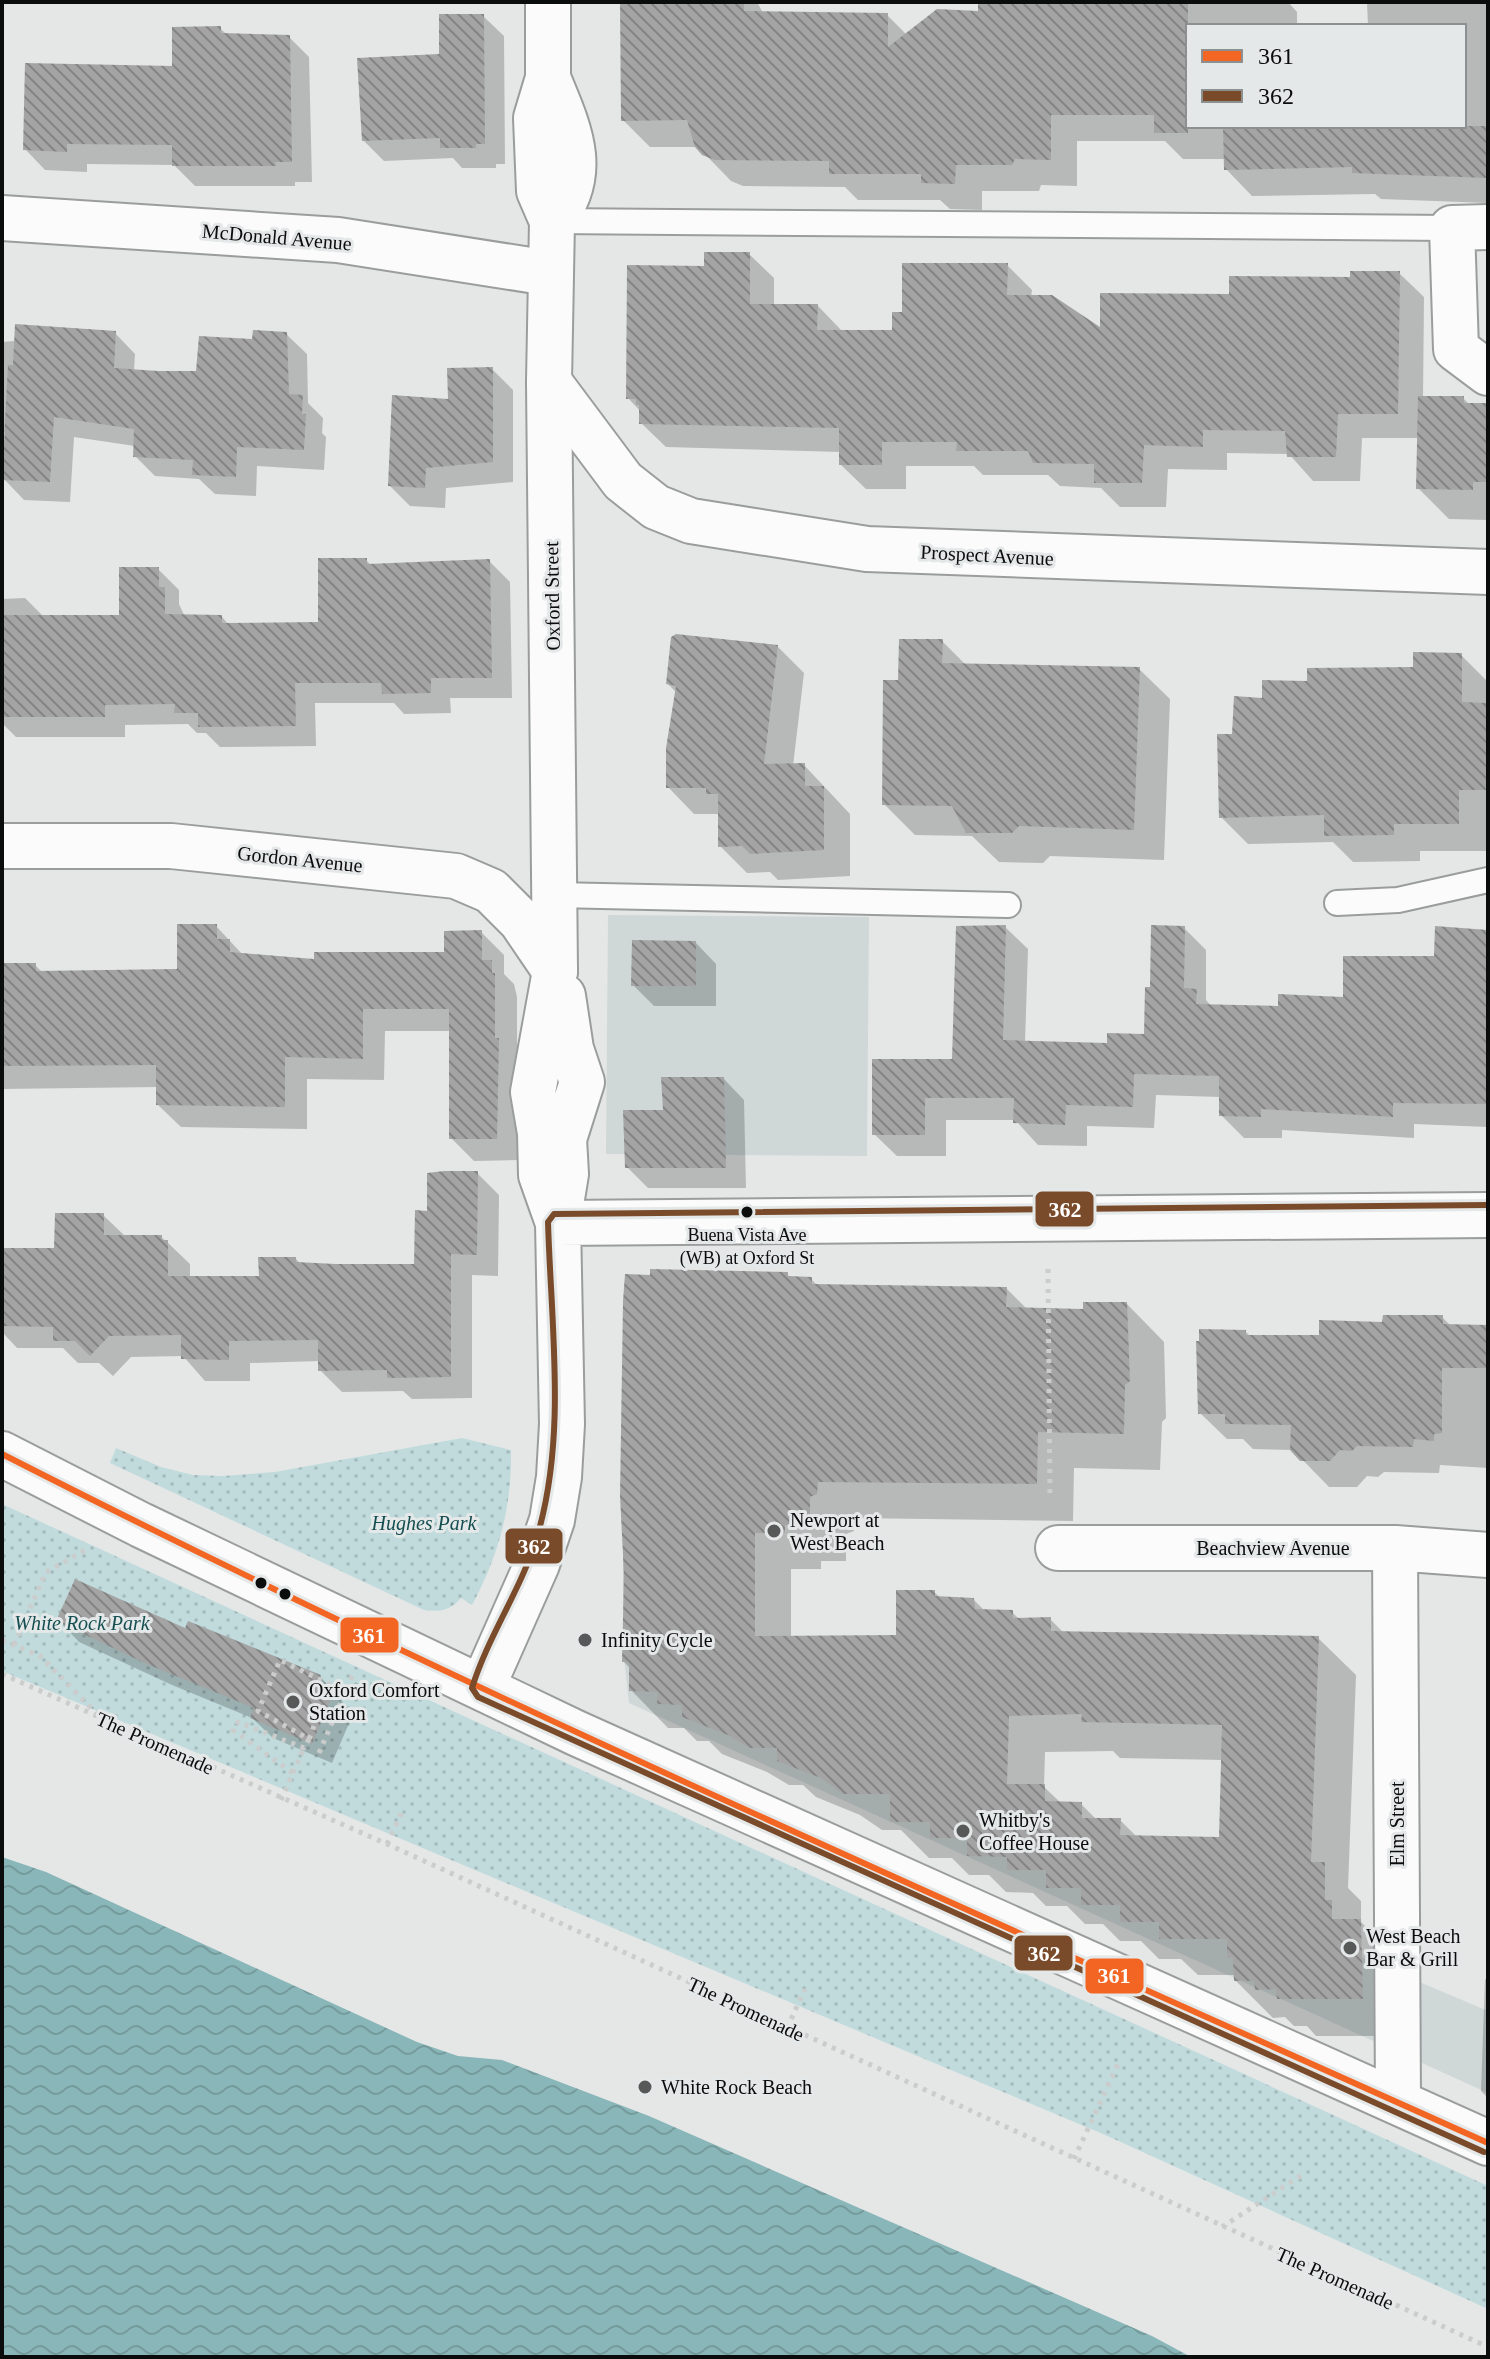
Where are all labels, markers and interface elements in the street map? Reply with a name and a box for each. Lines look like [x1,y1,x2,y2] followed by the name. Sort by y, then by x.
[1186,24,1466,128] legend
[1258,43,1294,69] text: 361
[1258,83,1294,109] text: 362
[201,219,353,255] street label: McDonald Avenue
[540,541,564,651] street label: Oxford Street
[920,541,1054,570] street label: Prospect Avenue
[236,841,364,877] street label: Gordon Avenue
[1034,1190,1095,1228] line badge: 362
[1049,1197,1082,1222] text: 362
[739,1204,755,1220] marker: Buena Vista Ave (WB) at Oxford St
[680,1225,814,1269] place label: Buena Vista Ave (WB) at Oxford St
[790,1509,884,1554] place label: Newport at West Beach
[371,1512,478,1535] park label: Hughes Park
[765,1522,783,1540] marker: Newport at West Beach
[504,1527,564,1565] line badge: 362
[518,1534,551,1559] text: 362
[1196,1537,1350,1559] street label: Beachview Avenue
[253,1575,269,1591] unlabelled marker
[277,1586,293,1602] unlabelled marker
[14,1612,151,1634] park label: White Rock Park
[339,1616,400,1654] line badge: 361
[353,1623,386,1648] text: 361
[601,1629,713,1652] place label: Infinity Cycle
[576,1631,594,1649] marker: Infinity Cycle
[309,1679,440,1724] place label: Oxford Comfort Station
[284,1693,302,1711] marker: Oxford Comfort Station
[93,1707,217,1779] street label: The Promenade
[1386,1781,1408,1866] street label: Elm Street
[979,1809,1089,1854] place label: Whitby's Coffee House
[954,1822,972,1840] marker: Whitby's Coffee House
[1366,1925,1460,1970] place label: West Beach Bar & Grill
[1013,1934,1074,1972] line badge: 362
[1341,1939,1359,1957] marker: West Beach Bar & Grill
[1028,1941,1061,1966] text: 362
[1084,1957,1145,1995] line badge: 361
[1098,1963,1131,1988] text: 361
[684,1972,808,2046] street label: The Promenade
[661,2076,812,2098] place label: White Rock Beach
[636,2078,654,2096] marker: White Rock Beach
[1273,2242,1397,2314] street label: The Promenade

